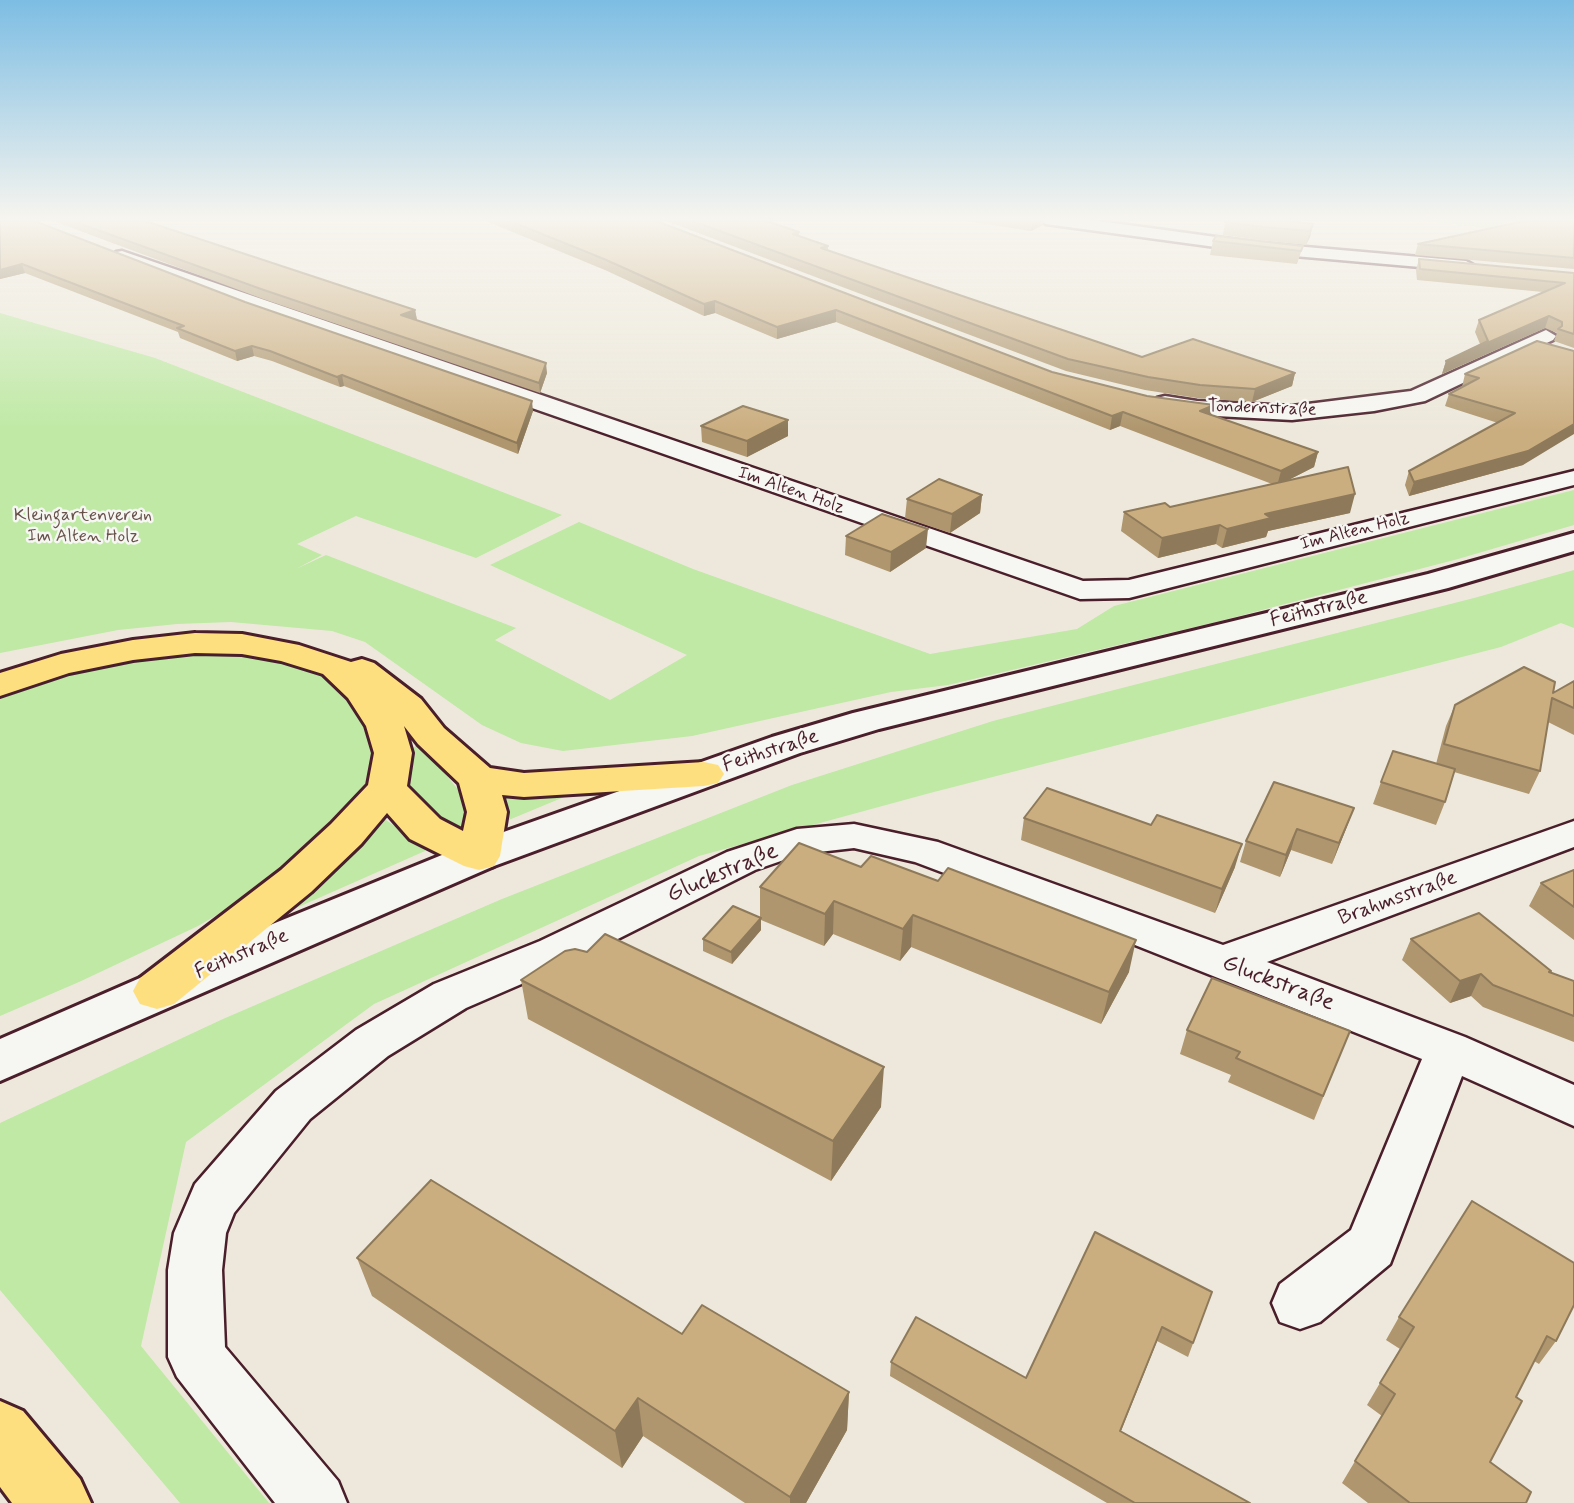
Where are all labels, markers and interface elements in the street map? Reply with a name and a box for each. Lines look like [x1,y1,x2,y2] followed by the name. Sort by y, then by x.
[1207,396,1317,422] street label: Tondernstraße
[735,463,847,519] street label: Im Alten Holz
[14,505,152,548] park label: Kleingartenverein Im Alten Holz
[1298,508,1412,556] street label: Im Alten Holz
[1268,586,1370,634] street label: Feithstraße
[720,725,822,779] street label: Feithstraße
[663,838,783,910] street label: Gluckstraße
[1335,866,1461,932] street label: Brahmsstraße
[191,924,293,986] street label: Feithstraße
[1218,949,1338,1019] street label: Gluckstraße

